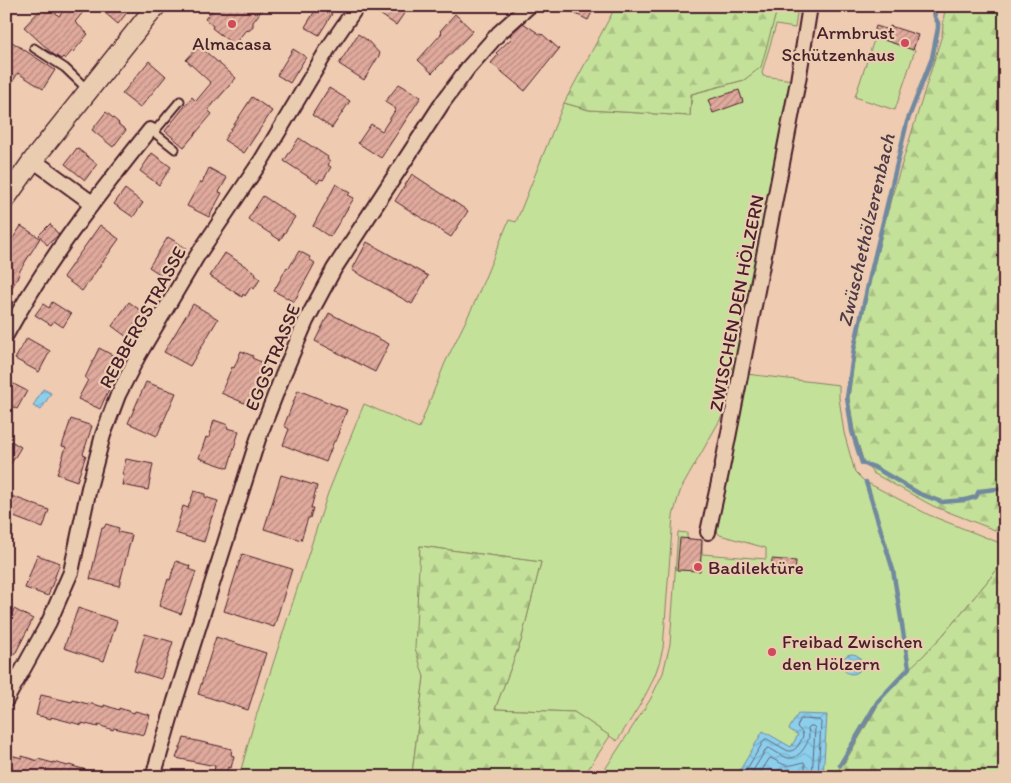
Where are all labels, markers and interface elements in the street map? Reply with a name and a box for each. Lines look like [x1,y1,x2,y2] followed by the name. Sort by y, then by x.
[226,18,238,30] marker: Almacasa
[782,21,895,66] place label: Armbrust Schützenhaus
[192,32,272,55] place label: Almacasa
[899,37,911,49] marker: Armbrust Schützenhaus
[832,131,900,329] water label: Zwüschethölzerenbach
[704,193,769,414] street label: ZWISCHEN DEN HÖLZERN
[94,242,191,392] street label: REBBERGSTRASSE
[240,300,305,414] street label: EGGSTRASSE
[708,556,804,579] place label: Badilektüre
[692,561,704,573] marker: Badilektüre
[782,630,923,675] place label: Freibad Zwischen den Hölzern
[766,646,778,658] marker: Freibad Zwischen den Hölzern

